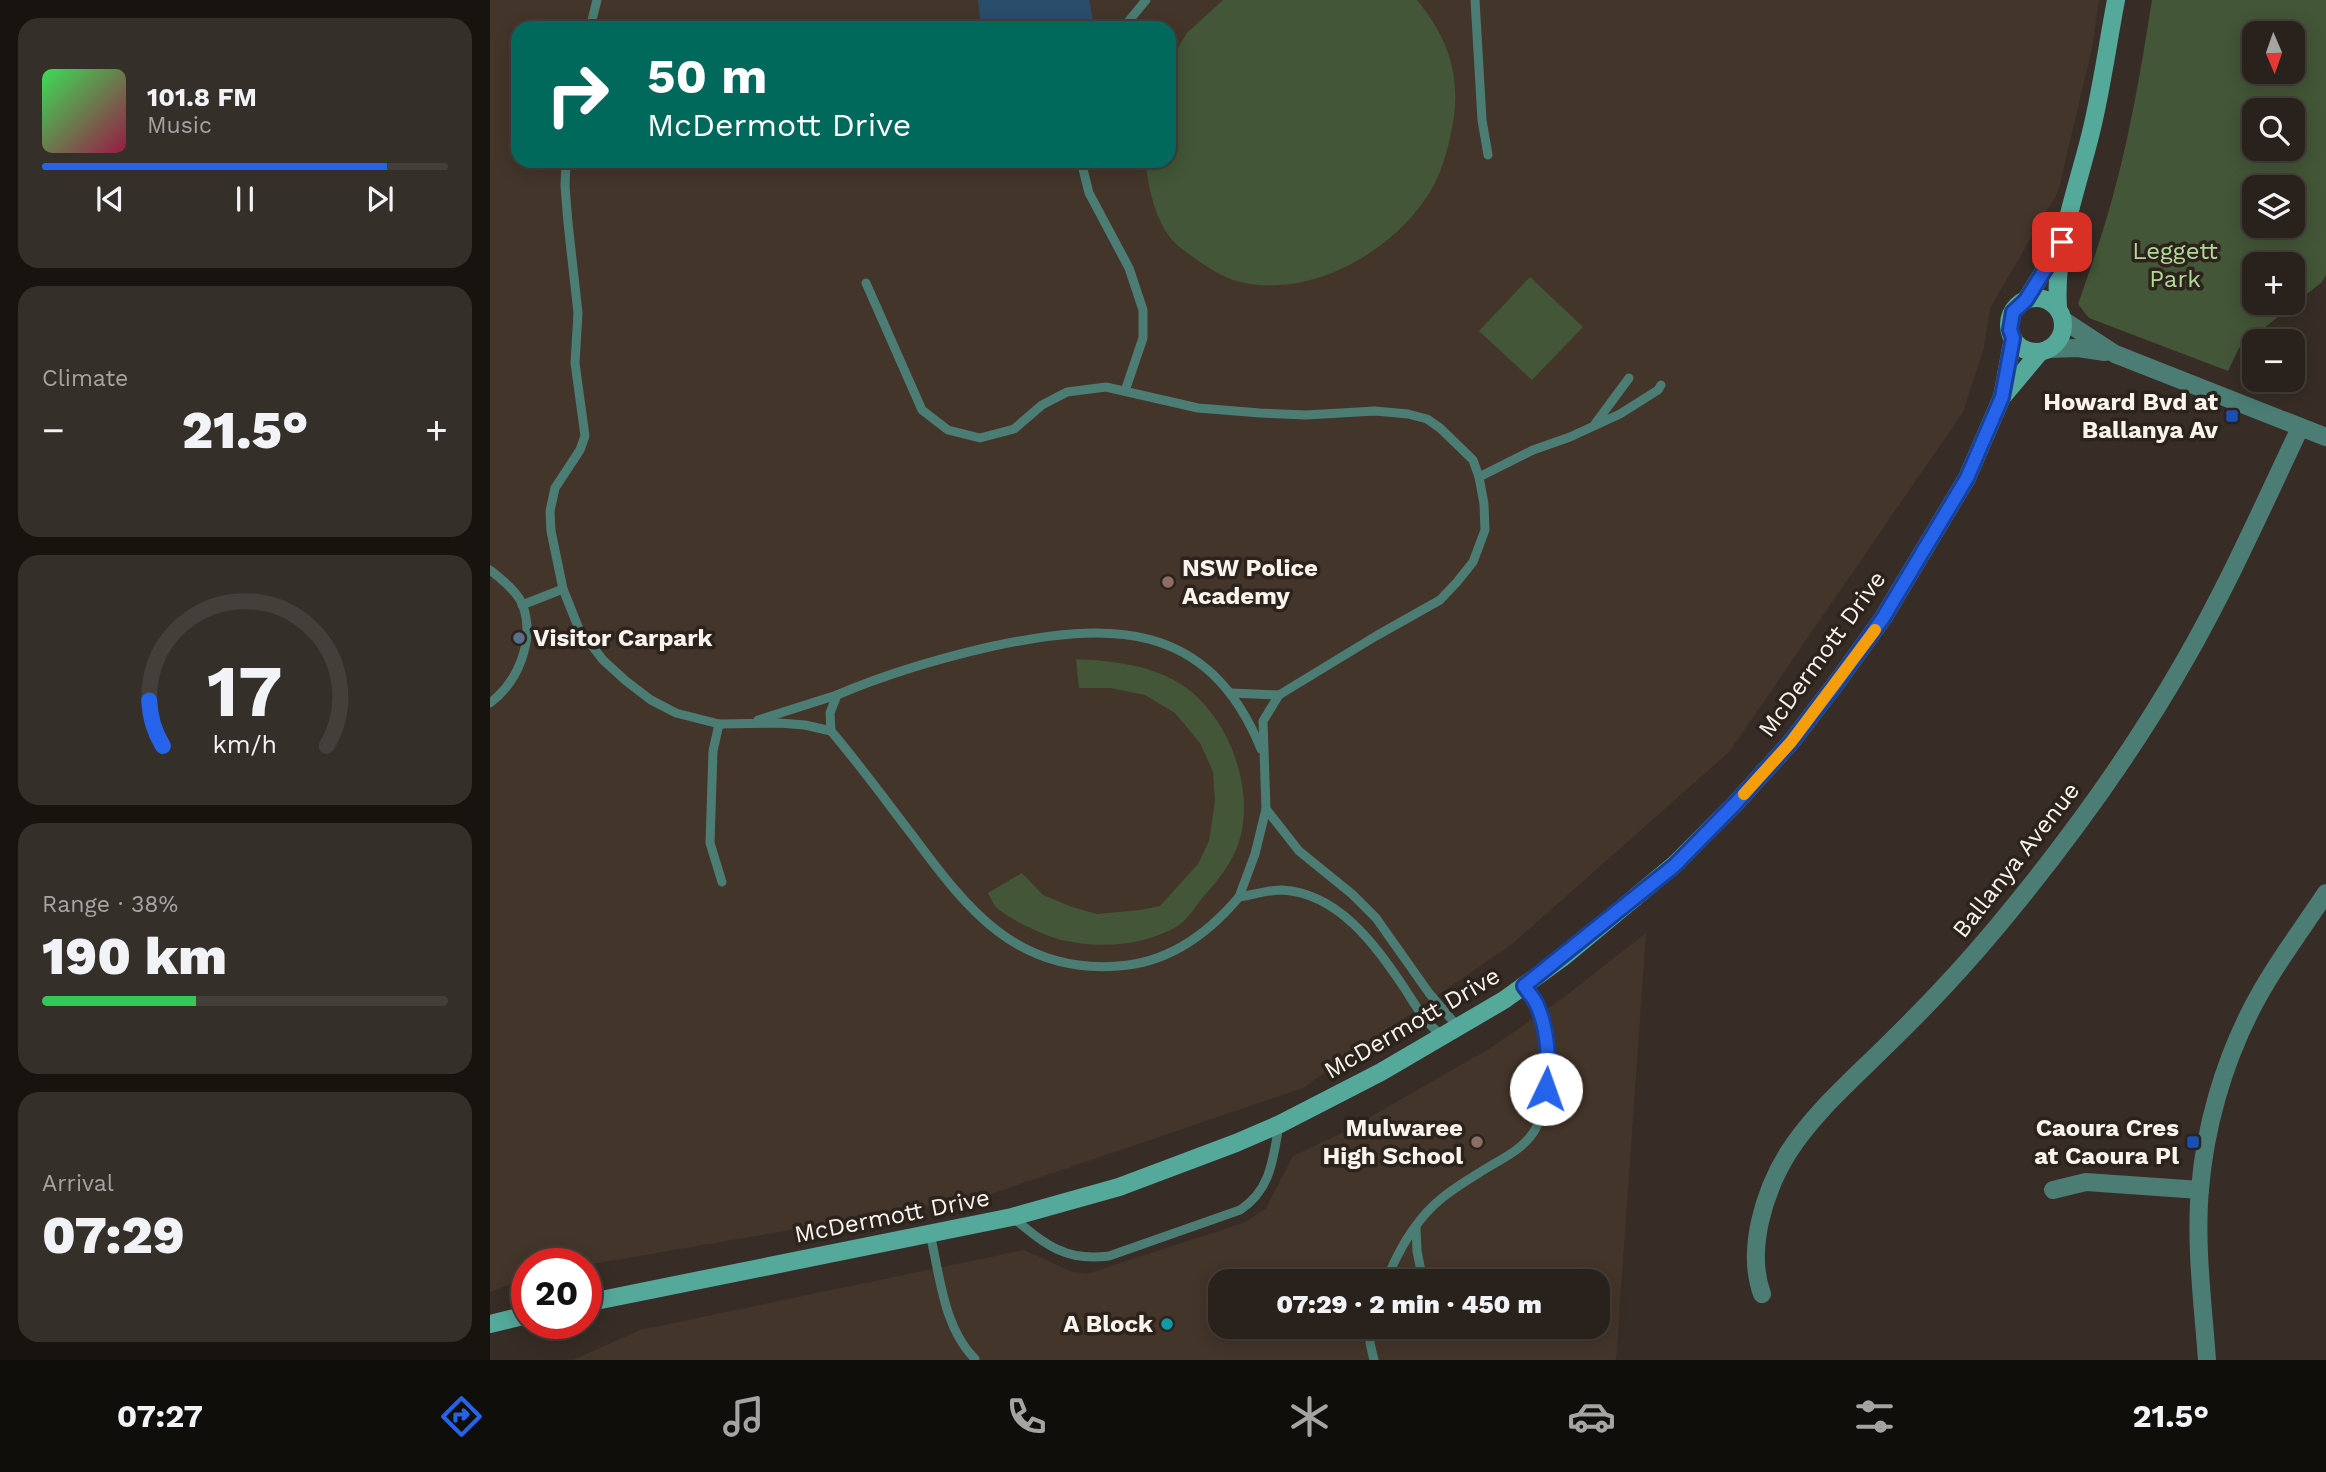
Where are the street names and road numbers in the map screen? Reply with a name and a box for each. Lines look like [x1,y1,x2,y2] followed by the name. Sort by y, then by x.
[1752,566,1892,742] street label: McDermott Drive
[1947,777,2085,943] street label: Ballanya Avenue
[1319,961,1505,1085] street label: McDermott Drive
[792,1183,992,1249] street label: McDermott Drive

